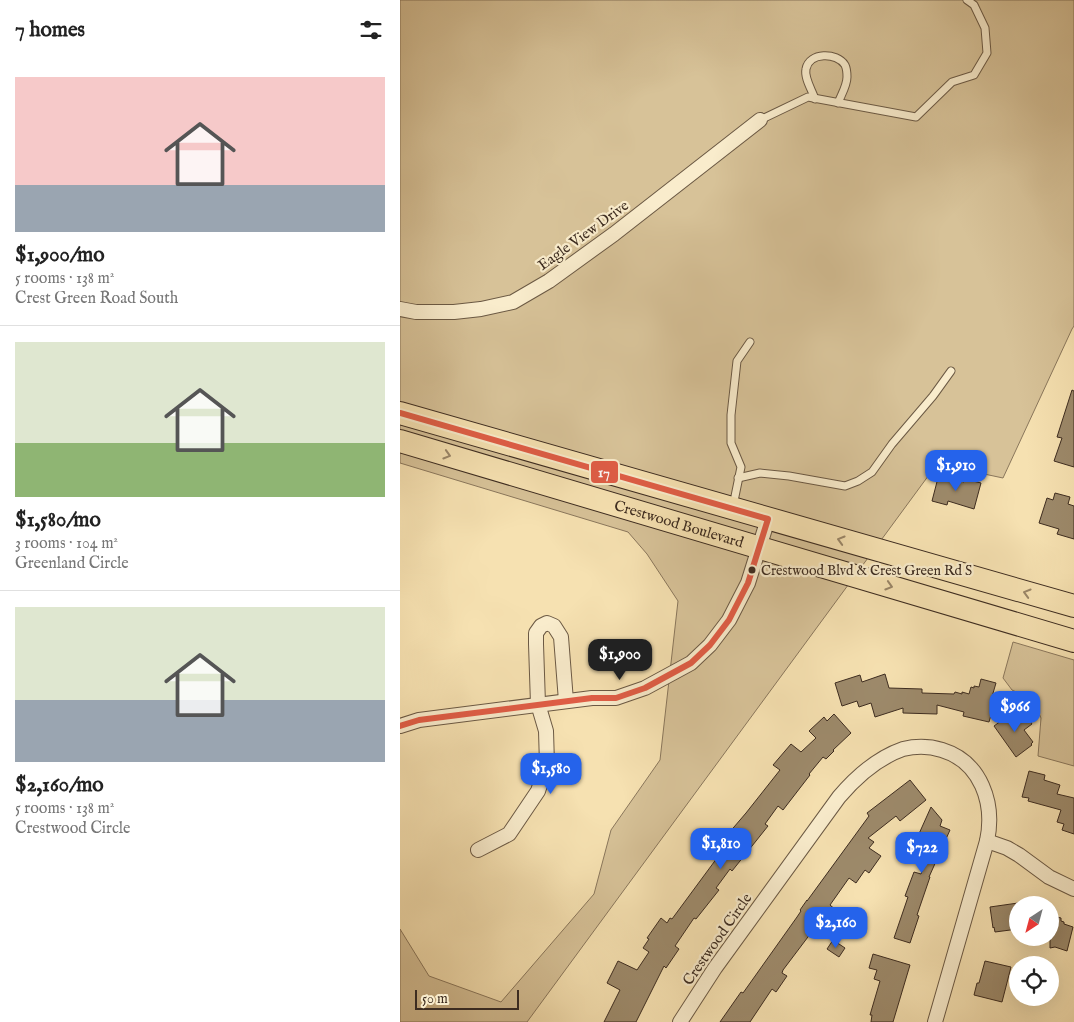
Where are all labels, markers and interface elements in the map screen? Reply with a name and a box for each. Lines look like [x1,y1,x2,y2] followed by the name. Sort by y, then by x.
[357,16,385,44] icon: filters
[15,17,85,44] text: 7 homes
[155,109,245,199] icon: home
[534,196,633,275] street label: Eagle View Drive
[15,242,104,269] text: $1,900/mo
[15,269,114,289] text: 5 rooms · 138 m²
[15,289,178,309] text: Crest Green Road South
[155,375,245,465] icon: home
[442,449,450,459] one-way arrow
[915,450,997,492] pin: $1,910
[936,456,976,476] text: $1,910
[590,460,619,484] line badge: 17
[598,464,610,482] text: 17
[612,496,747,553] street label: Crestwood Boulevard
[15,507,101,534] text: $1,580/mo
[15,534,118,554] text: 3 rooms · 104 m²
[838,535,846,545] one-way arrow
[15,554,129,574] text: Greenland Circle
[761,562,972,580] place label: Crestwood Blvd & Crest Green Rd S
[747,565,757,575] marker: Crestwood Blvd & Crest Green Rd S
[885,581,893,591] one-way arrow
[1024,588,1032,598] one-way arrow
[579,638,661,681] pin: $1,900
[155,640,245,730] icon: home
[599,645,641,665] text: $1,900
[985,690,1045,733] pin: $966
[1000,697,1030,717] text: $966
[510,752,592,795] pin: $1,580
[531,759,571,779] text: $1,580
[15,772,104,799] text: $2,160/mo
[15,799,114,819] text: 5 rooms · 138 m²
[15,819,130,839] text: Crestwood Circle
[680,828,762,870] pin: $1,810
[892,832,952,874] pin: $722
[701,834,741,854] text: $1,810
[906,838,938,858] text: $722
[679,889,756,989] street label: Crestwood Circle
[1009,896,1059,946] north arrow
[1009,896,1059,1006] map controls
[795,906,877,949] pin: $2,160
[815,913,857,933] text: $2,160
[1009,956,1059,1006] button: locate
[415,987,519,1010] scale bar
[422,990,448,1008] text: 50 m

